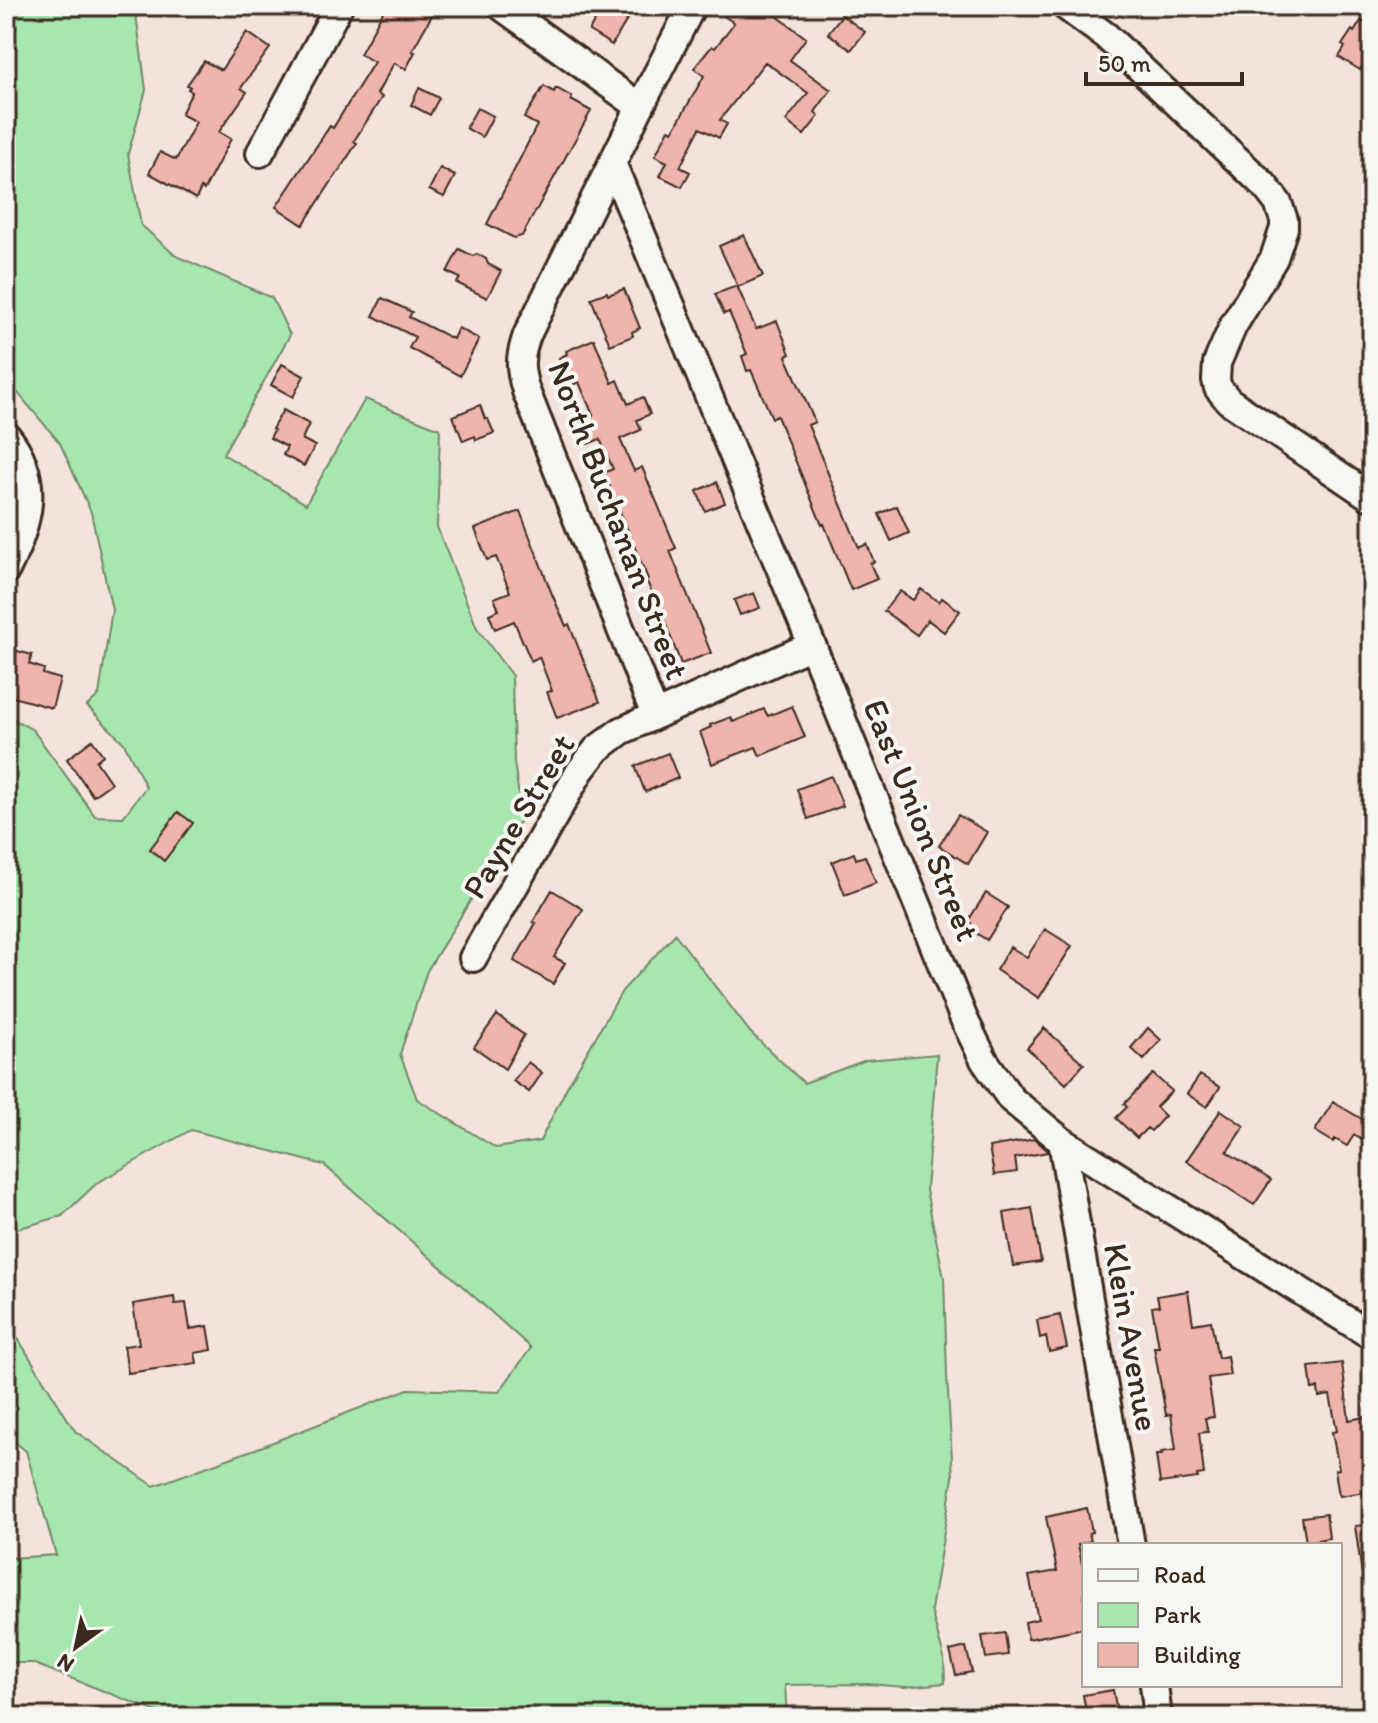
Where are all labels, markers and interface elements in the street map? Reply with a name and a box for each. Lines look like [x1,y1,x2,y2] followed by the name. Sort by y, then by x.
[1086,36,1242,86] scale bar
[1098,49,1151,78] text: 50 m
[539,355,698,685] street label: North Buchanan Street
[854,693,989,947] street label: East Union Street
[453,726,584,906] street label: Payne Street
[1095,1240,1168,1434] street label: Klein Avenue
[1082,1543,1342,1687] legend
[1154,1560,1206,1589] text: Road
[1154,1600,1201,1629] text: Park
[36,1607,116,1687] north arrow
[1154,1640,1241,1669] text: Building
[52,1648,79,1679] text: N

